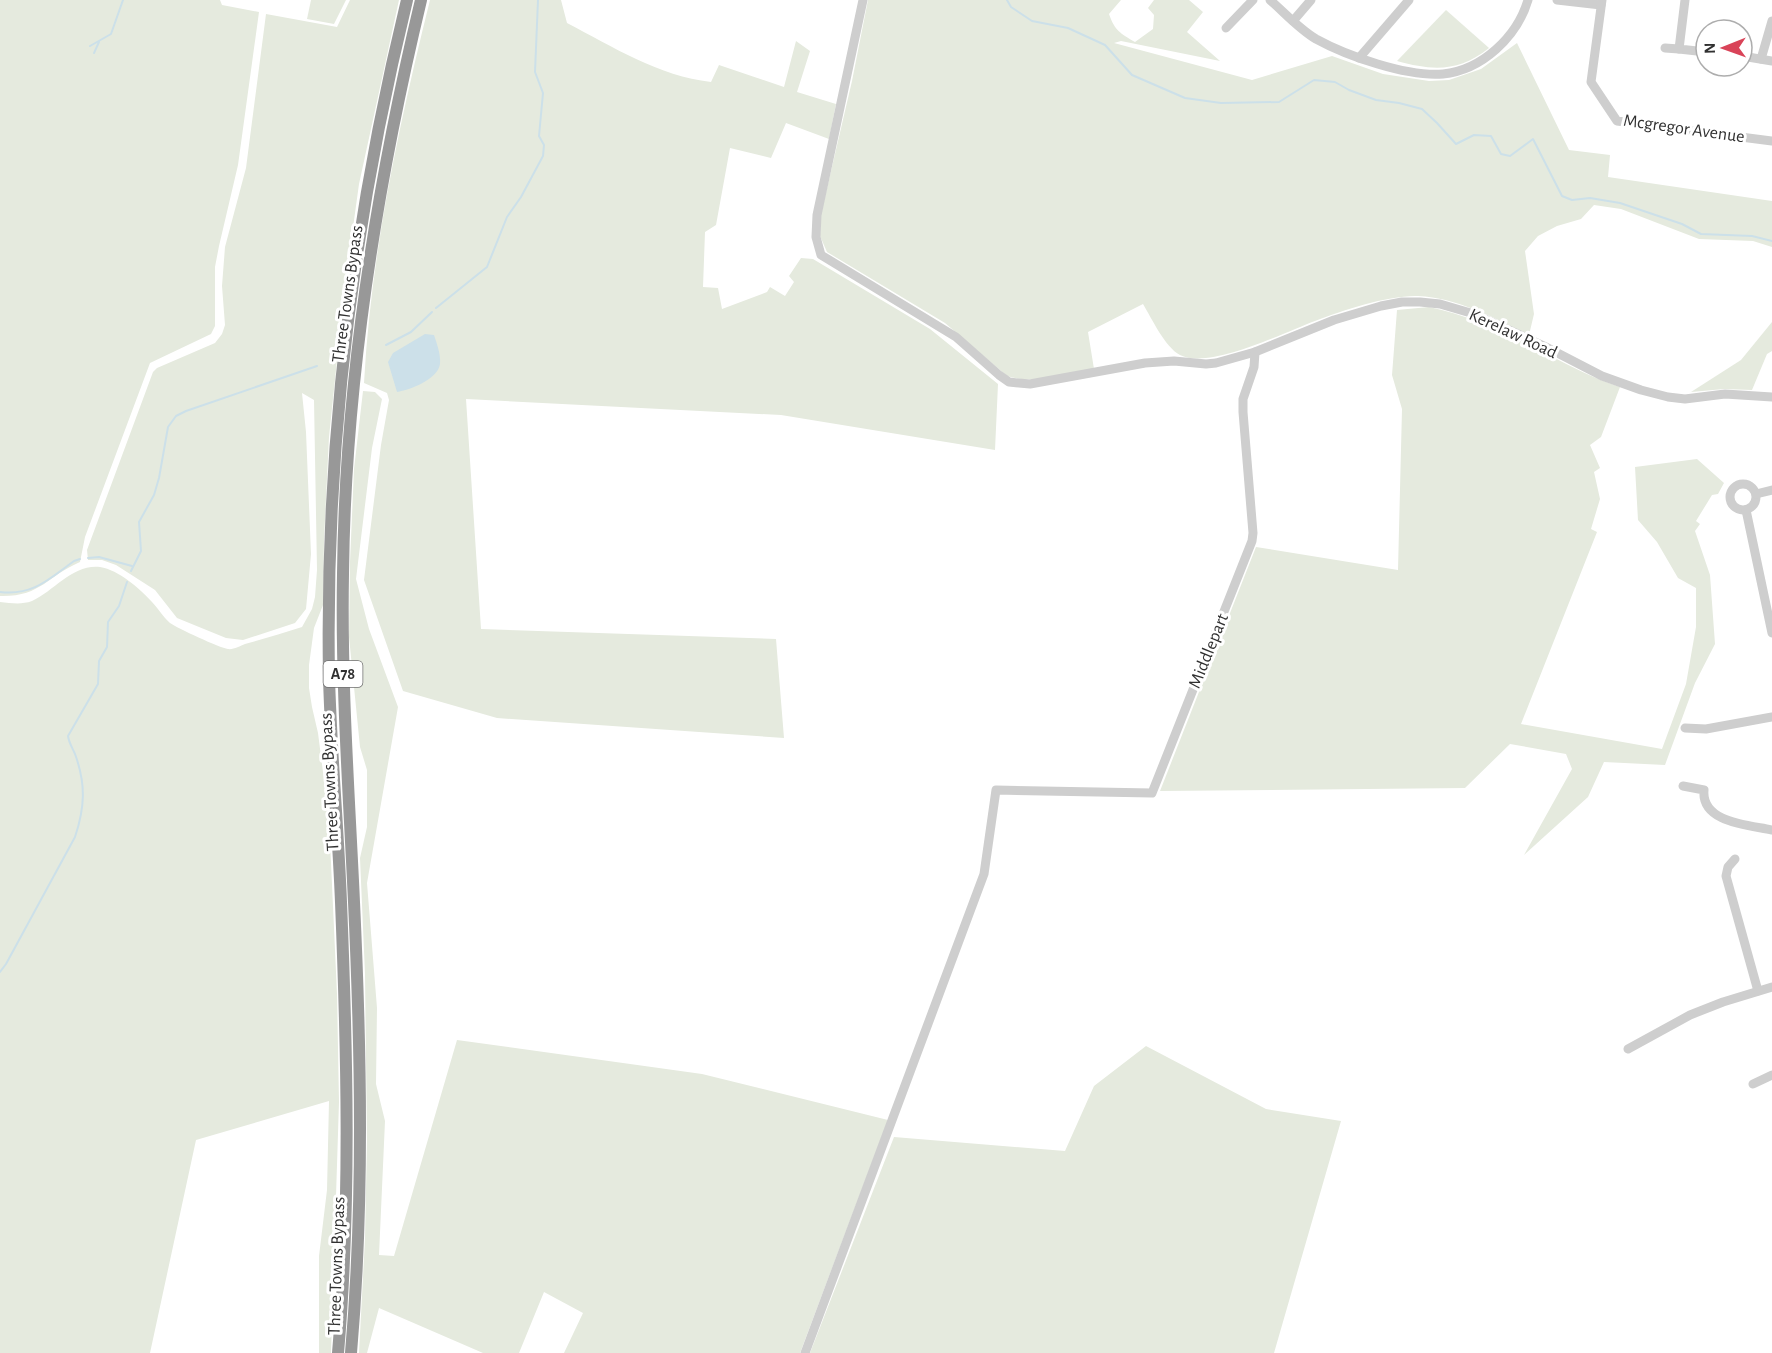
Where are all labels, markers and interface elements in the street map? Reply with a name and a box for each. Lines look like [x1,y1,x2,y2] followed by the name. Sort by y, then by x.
[1694,18,1754,78] north arrow
[1702,43,1718,54] text: N
[1622,112,1746,146] street label: Mcgregor Avenue
[329,224,367,364] street label: Three Towns Bypass
[1466,306,1560,362] street label: Kerelaw Road
[1186,611,1232,691] street label: Middlepart
[324,661,362,687] road number: A78
[317,712,343,852] street label: Three Towns Bypass
[326,1196,348,1336] street label: Three Towns Bypass

